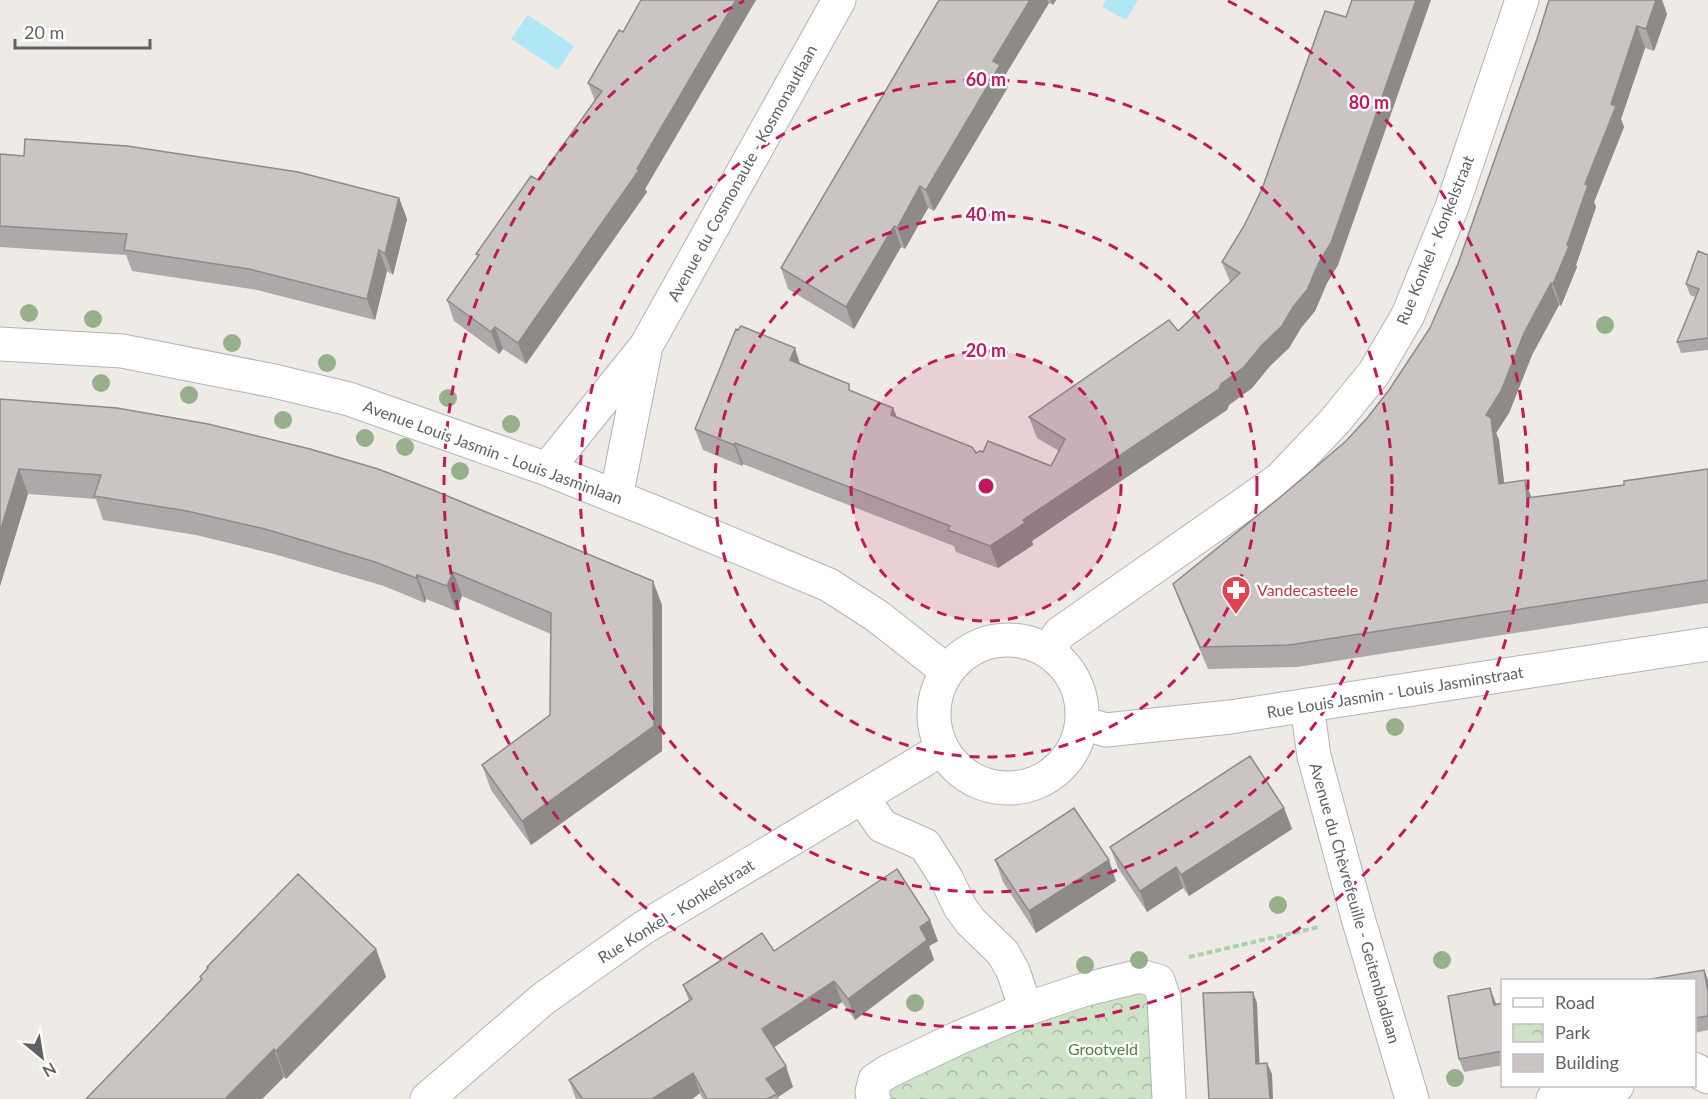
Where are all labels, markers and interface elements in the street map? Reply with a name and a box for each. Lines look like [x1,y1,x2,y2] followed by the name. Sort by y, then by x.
[15,12,150,50] scale bar
[24,21,64,43] text: 20 m
[663,41,820,304] street label: Avenue du Cosmonaute - Kosmonautlaan
[966,68,1006,90] text: 60 m
[1349,91,1389,113] text: 80 m
[1392,152,1477,327] street label: Rue Konkel - Konkelstraat
[966,203,1006,225] text: 40 m
[966,339,1006,361] text: 20 m
[361,396,625,507] street label: Avenue Louis Jasmin - Louis Jasminlaan
[976,476,996,496] centre of rings
[1220,574,1252,616] pharmacy icon: Vandecasteele
[1257,580,1358,599] place label: Vandecasteele
[1265,662,1525,721] street label: Rue Louis Jasmin - Louis Jasminstraat
[1306,760,1405,1045] street label: Avenue du Chèvrefeuille - Geitenbladlaan
[594,854,758,967] street label: Rue Konkel - Konkelstraat
[1501,979,1696,1087] legend
[1555,991,1595,1013] text: Road
[1555,1021,1591,1043] text: Park
[12,1027,72,1087] north arrow
[1068,1039,1138,1058] park label: Grootveld
[1555,1051,1619,1073] text: Building
[40,1059,60,1082] text: N

